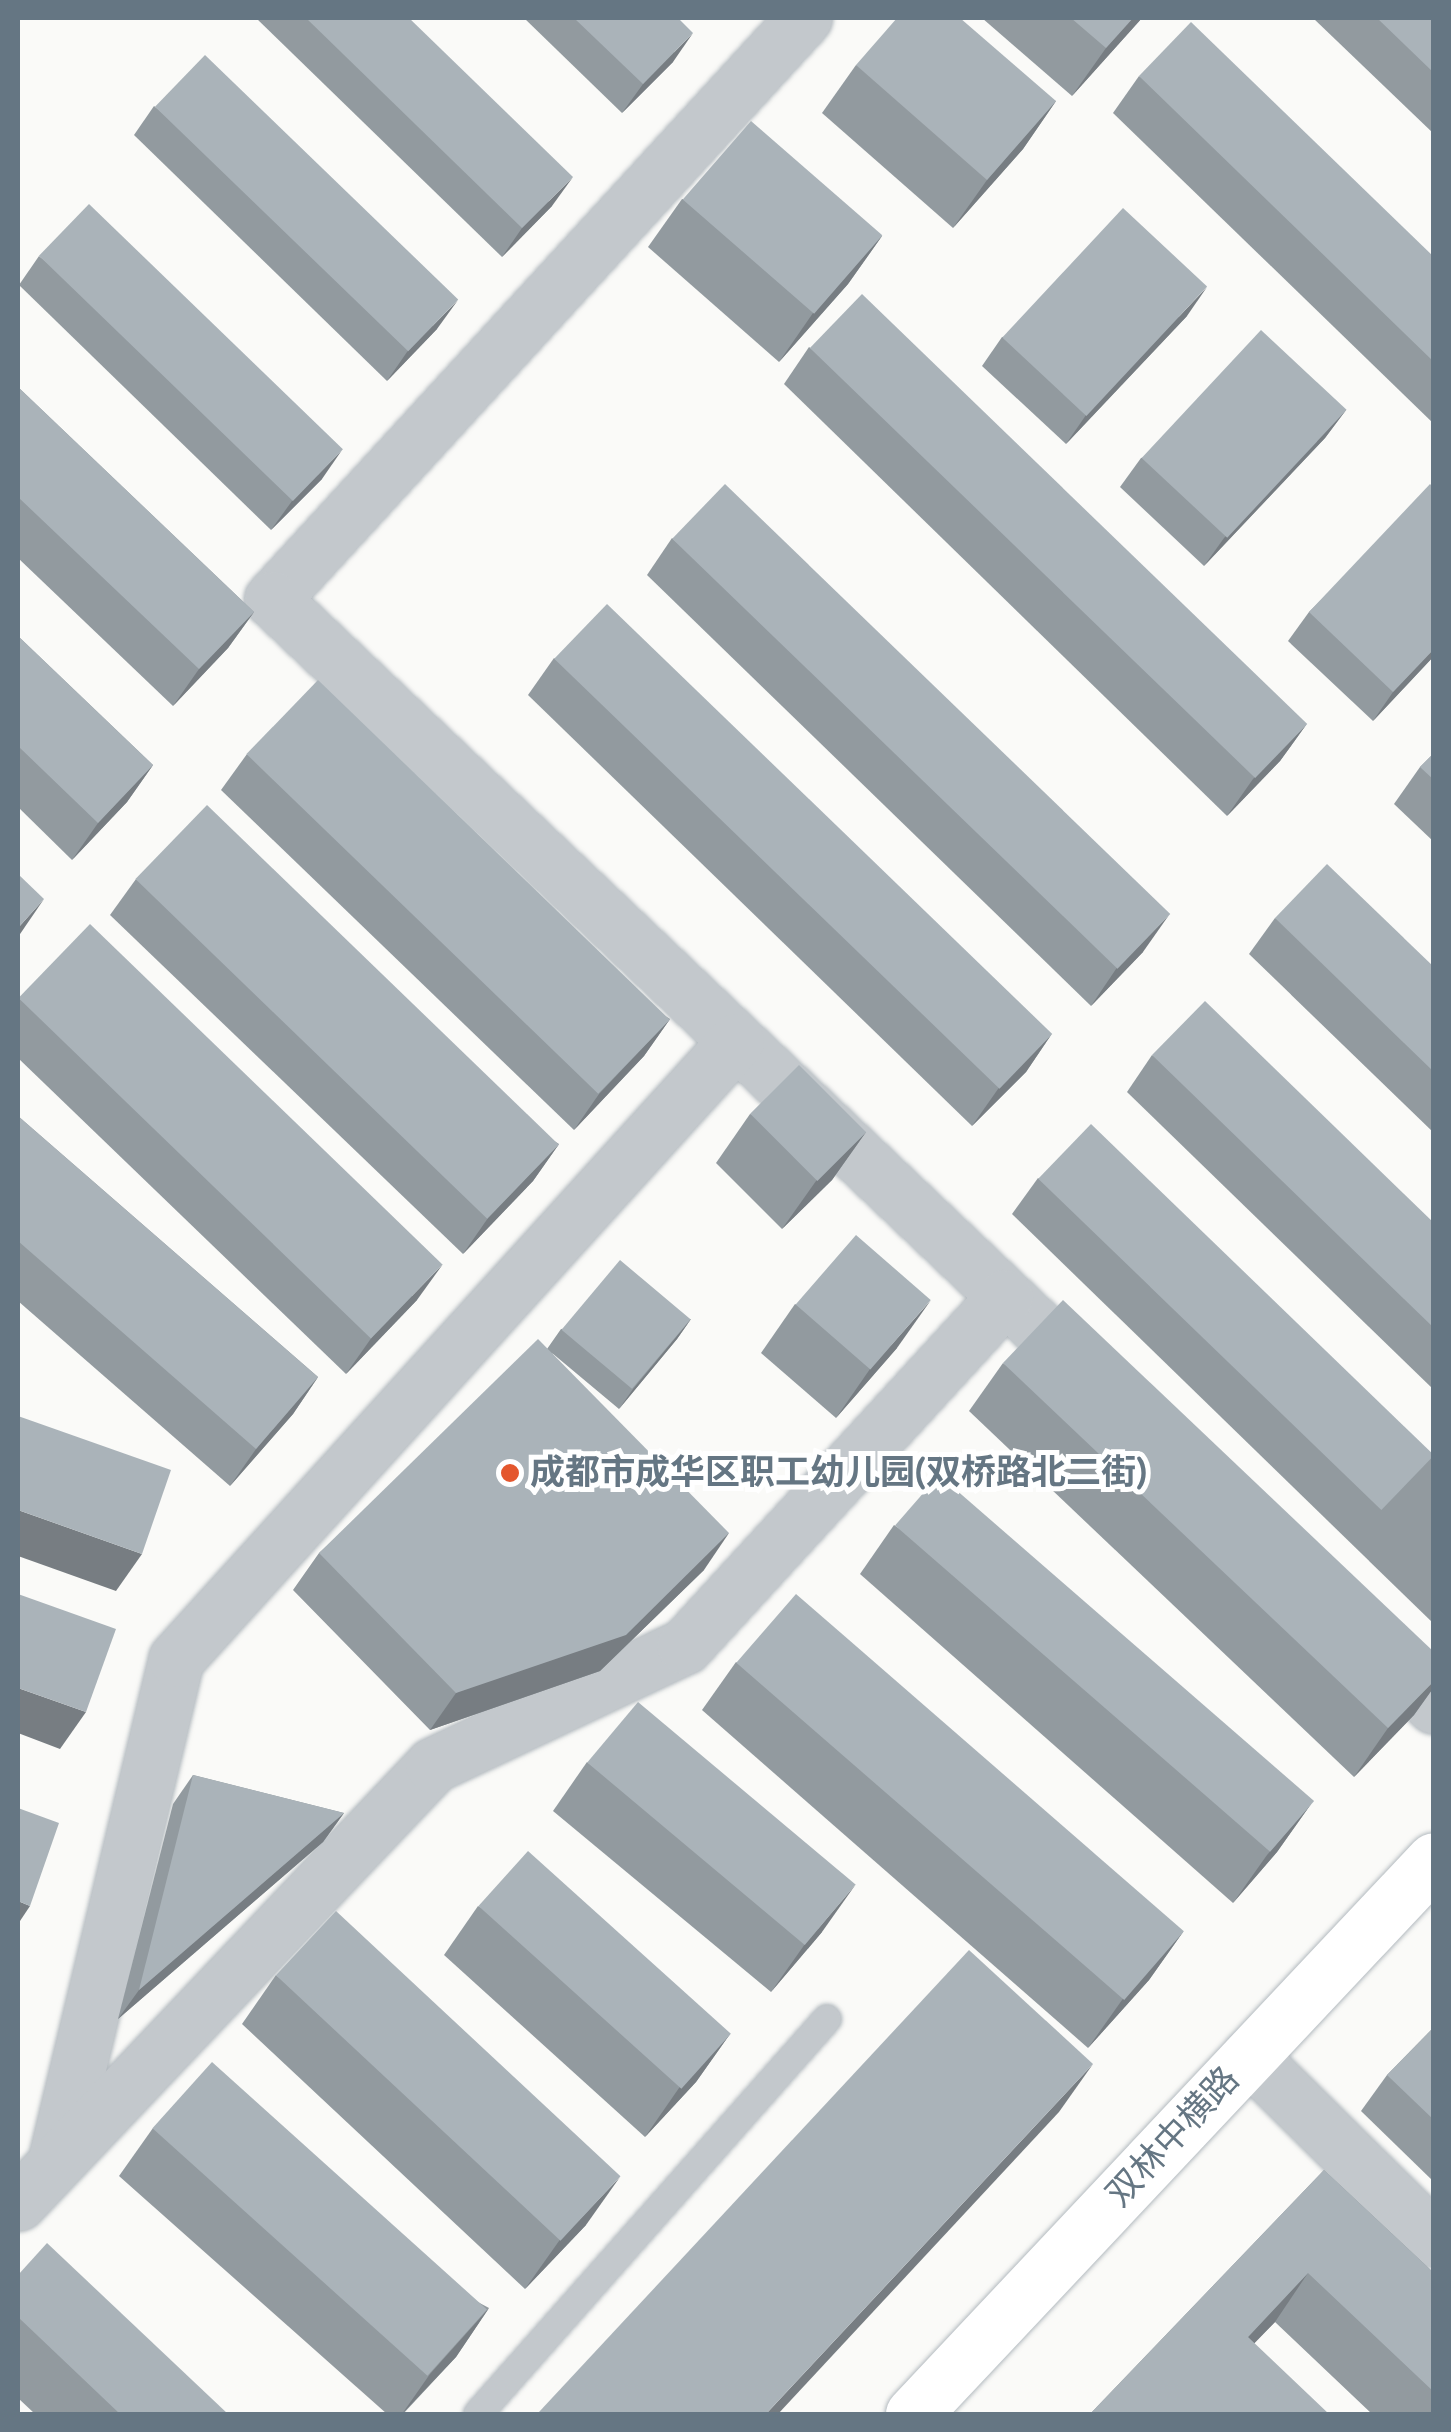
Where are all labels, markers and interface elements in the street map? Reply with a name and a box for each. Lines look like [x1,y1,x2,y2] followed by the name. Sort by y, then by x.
[530,1452,1147,1494] place label: 成都市成华区职工幼儿园(双桥路北二街)
[499,1462,521,1484] marker: 成都市成华区职工幼儿园(双桥路北二街)
[1098,2059,1248,2215] street label: 双林中横路

